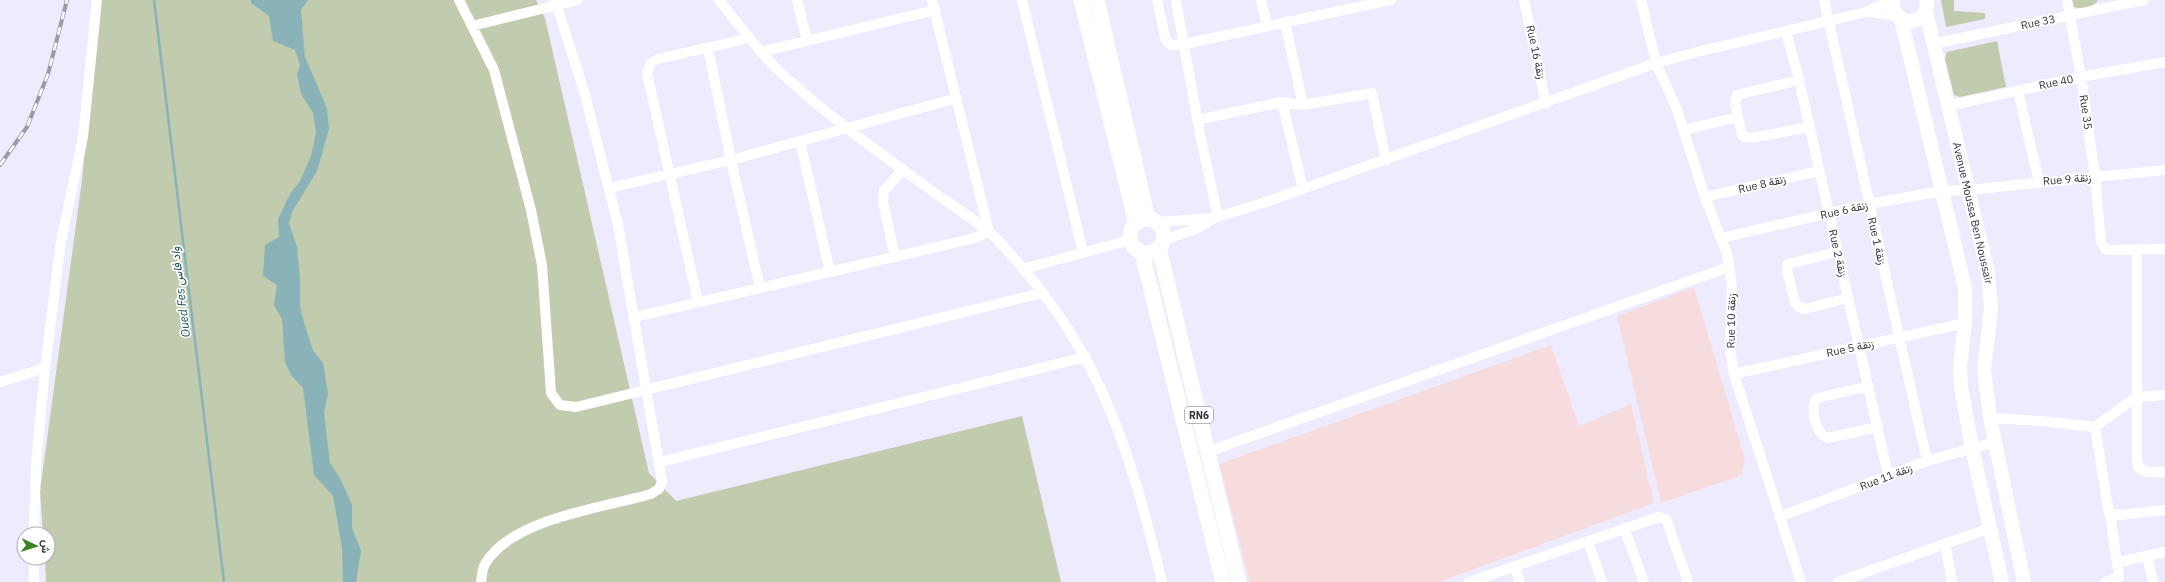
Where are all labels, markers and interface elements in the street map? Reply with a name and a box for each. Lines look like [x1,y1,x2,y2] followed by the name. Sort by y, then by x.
[2019,12,2057,32] street label: Rue 33
[1523,24,1549,81] street label: Rue 16 زنقة
[2037,72,2075,92] street label: Rue 40
[2077,94,2095,130] street label: Rue 35
[1950,141,1996,285] street label: Avenue Moussa Ben Noussair
[2042,170,2092,188] street label: Rue 9 زنقة
[1737,172,1787,196] street label: Rue 8 زنقة
[1819,198,1869,222] street label: Rue 6 زنقة
[1865,216,1889,266] street label: Rue 1 زنقة
[1826,228,1850,278] street label: Rue 2 زنقة
[167,245,194,338] water label: Oued Fes واد فاس
[1724,293,1738,349] street label: Rue 10 زنقة
[1825,336,1875,360] street label: Rue 5 زنقة
[1185,407,1213,423] road number: RN6
[1858,461,1914,493] street label: Rue 11 زنقة
[16,526,56,566] north arrow
[39,540,53,554] text: ش

